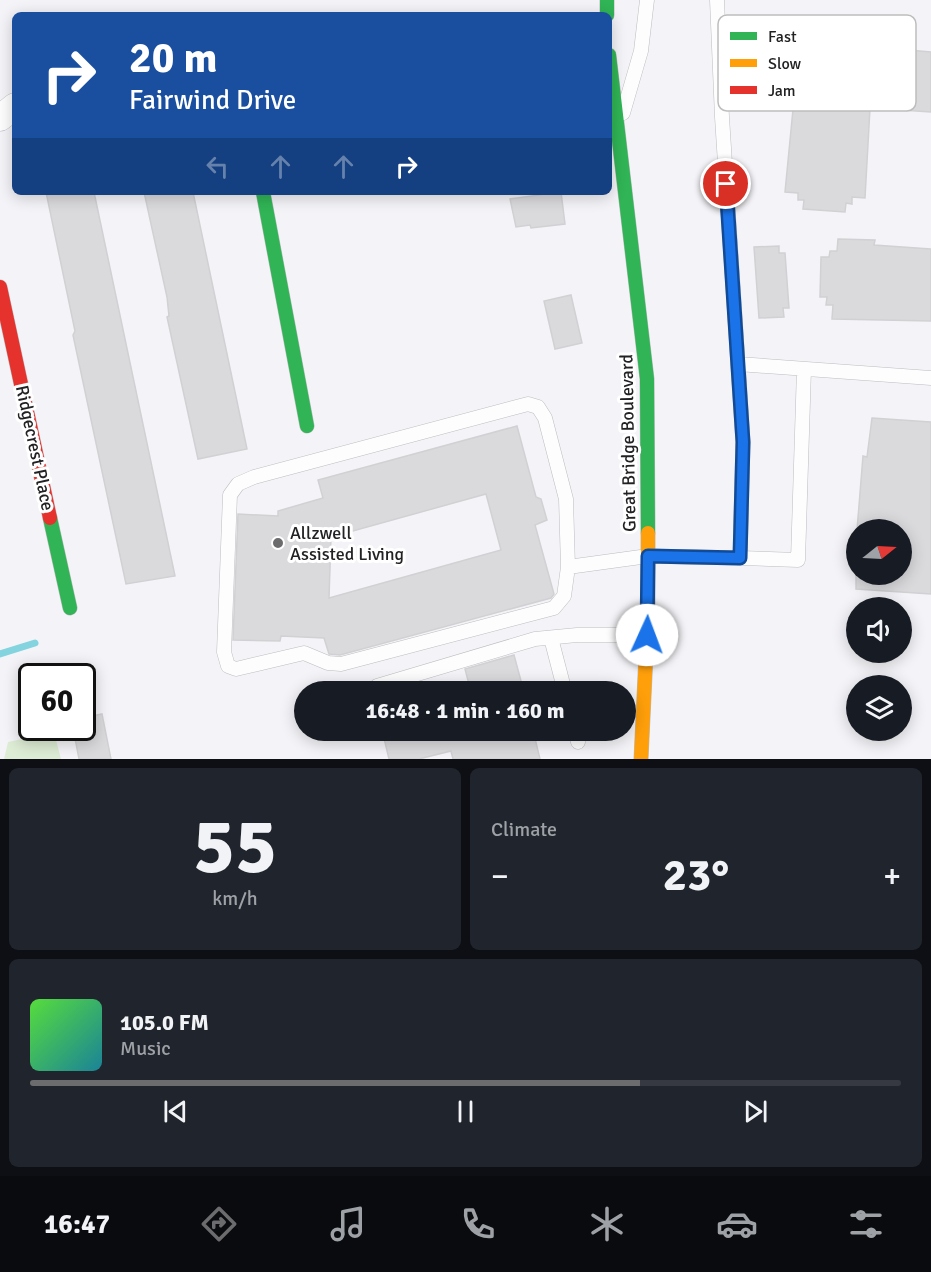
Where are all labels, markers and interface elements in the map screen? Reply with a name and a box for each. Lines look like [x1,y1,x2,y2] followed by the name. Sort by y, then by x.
[718,15,916,111] legend
[768,27,797,47] text: Fast
[129,33,218,84] text: 20 m
[30,36,108,114] icon: right
[768,54,802,74] text: Slow
[768,81,796,101] text: Jam
[129,84,296,117] text: Fairwind Drive
[201,150,234,183] icon: left
[264,150,297,183] icon: ahead
[327,150,360,183] icon: ahead
[390,150,423,183] icon: right
[700,158,751,209] pin
[709,167,742,200] icon: arrive
[615,354,641,532] street label: Great Bridge Boulevard
[11,383,59,513] street label: Ridgecrest Place
[846,519,912,585] north arrow
[846,519,912,741] map controls
[290,522,404,565] place label: Allzwell Assisted Living
[271,536,285,550] marker: Allzwell Assisted Living
[846,597,912,663] button: sound
[615,603,679,667] position arrow
[18,663,96,741] speed limit sign: 60
[846,675,912,741] button: layers
[365,697,565,724] text: 16:48 · 1 min · 160 m
[193,799,277,895] text: 55
[491,817,557,842] text: Climate
[663,848,729,903] text: 23°
[491,856,509,897] text: −
[883,856,901,897] text: +
[212,886,258,911] text: km/h
[120,1009,209,1036] text: 105.0 FM
[120,1036,171,1061] text: Music
[159,1095,192,1128] icon: previous
[449,1095,482,1128] icon: pause
[739,1095,772,1128] icon: next
[198,1203,240,1245] icon: directions
[327,1203,369,1245] icon: music
[457,1203,499,1245] icon: phone
[586,1203,628,1245] icon: climate
[716,1203,758,1245] icon: car
[845,1203,887,1245] icon: filters
[44,1208,110,1241] text: 16:47

